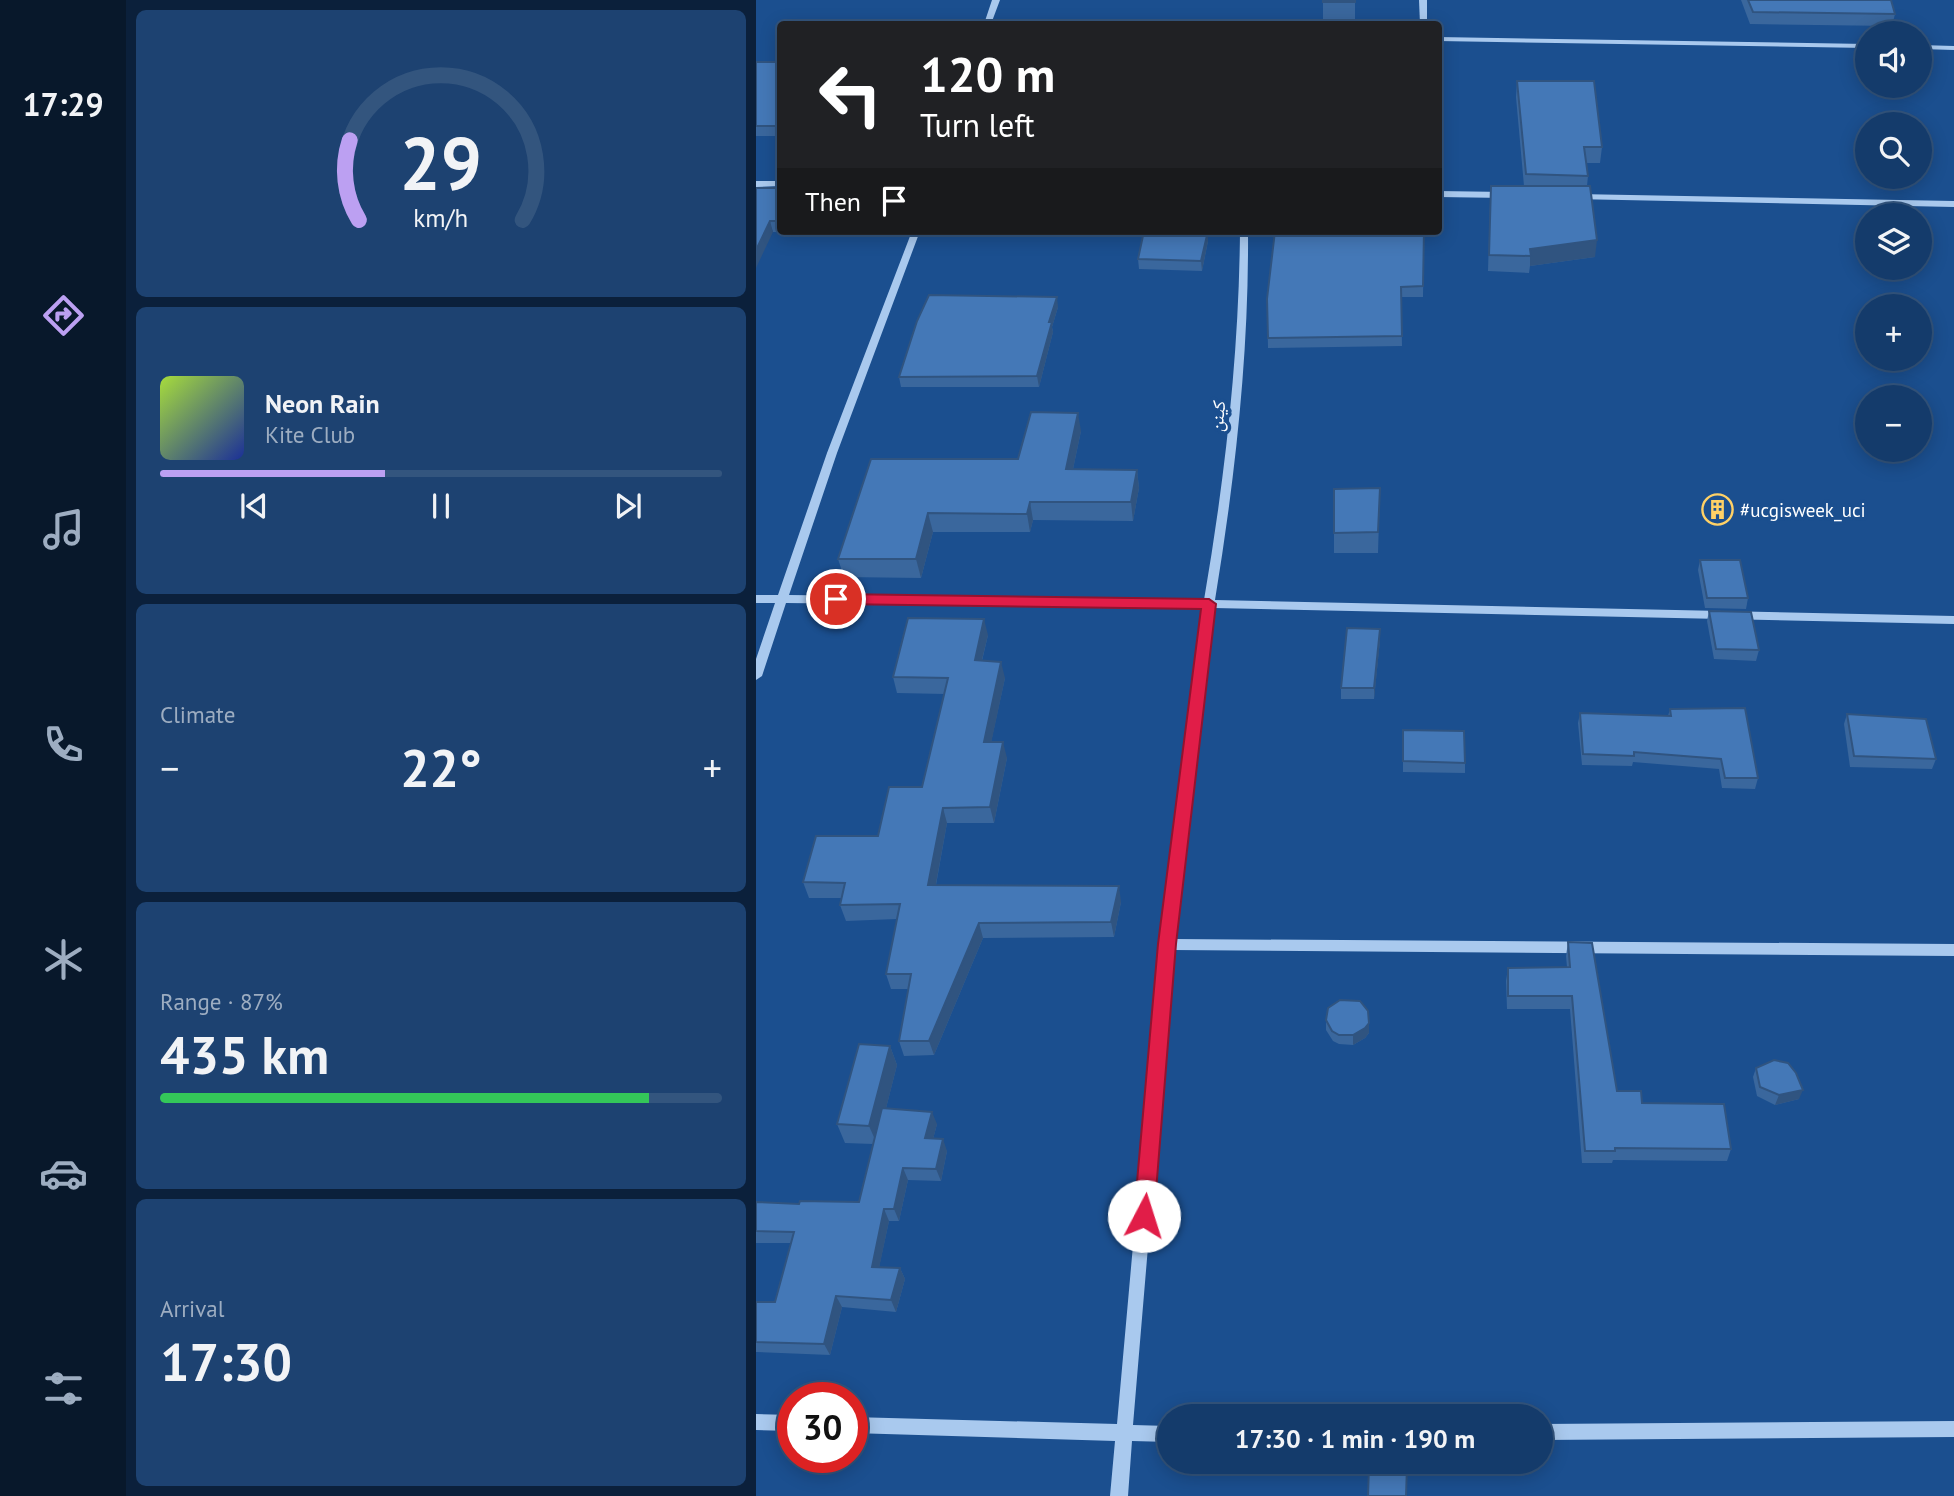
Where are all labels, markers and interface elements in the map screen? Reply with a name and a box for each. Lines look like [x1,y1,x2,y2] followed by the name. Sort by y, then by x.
[1855,21,1932,462] map controls
[1855,21,1932,98] button: sound
[920,42,1055,106] text: 120 m
[805,49,896,140] icon: left
[22,83,104,125] text: 17:29
[920,104,1035,146] text: Turn left
[1855,112,1932,189] button: search
[400,116,482,210] text: 29
[875,182,913,220] icon: arrive
[805,185,861,218] text: Then
[414,201,468,233] text: km/h
[1855,203,1932,280] button: layers
[39,291,88,340] icon: directions
[1855,294,1932,371] button: +
[1855,385,1932,462] button: −
[265,387,380,420] text: Neon Rain
[1203,399,1231,433] street label: كينن
[265,420,355,449] text: Kite Club
[235,487,273,525] icon: previous
[422,487,460,525] icon: pause
[609,487,647,525] icon: next
[1700,493,1734,527] building icon: #ucgisweek_uci
[1740,498,1866,522] place label: #ucgisweek_uci
[39,505,88,554] icon: music
[806,569,866,629] pin
[817,580,855,618] icon: arrive
[160,700,235,729] text: Climate
[39,720,88,769] icon: phone
[400,734,482,801] text: 22°
[160,743,179,792] text: −
[703,743,722,792] text: +
[39,935,88,984] icon: climate
[160,987,283,1016] text: Range · 87%
[160,1021,329,1088] text: 435 km
[39,1149,88,1198] icon: car
[1107,1179,1181,1253] position arrow
[160,1294,224,1323] text: Arrival
[160,1328,292,1395] text: 17:30
[39,1364,88,1413] icon: filters
[777,1382,868,1473] speed limit sign: 30
[1235,1422,1475,1455] text: 17:30 · 1 min · 190 m

